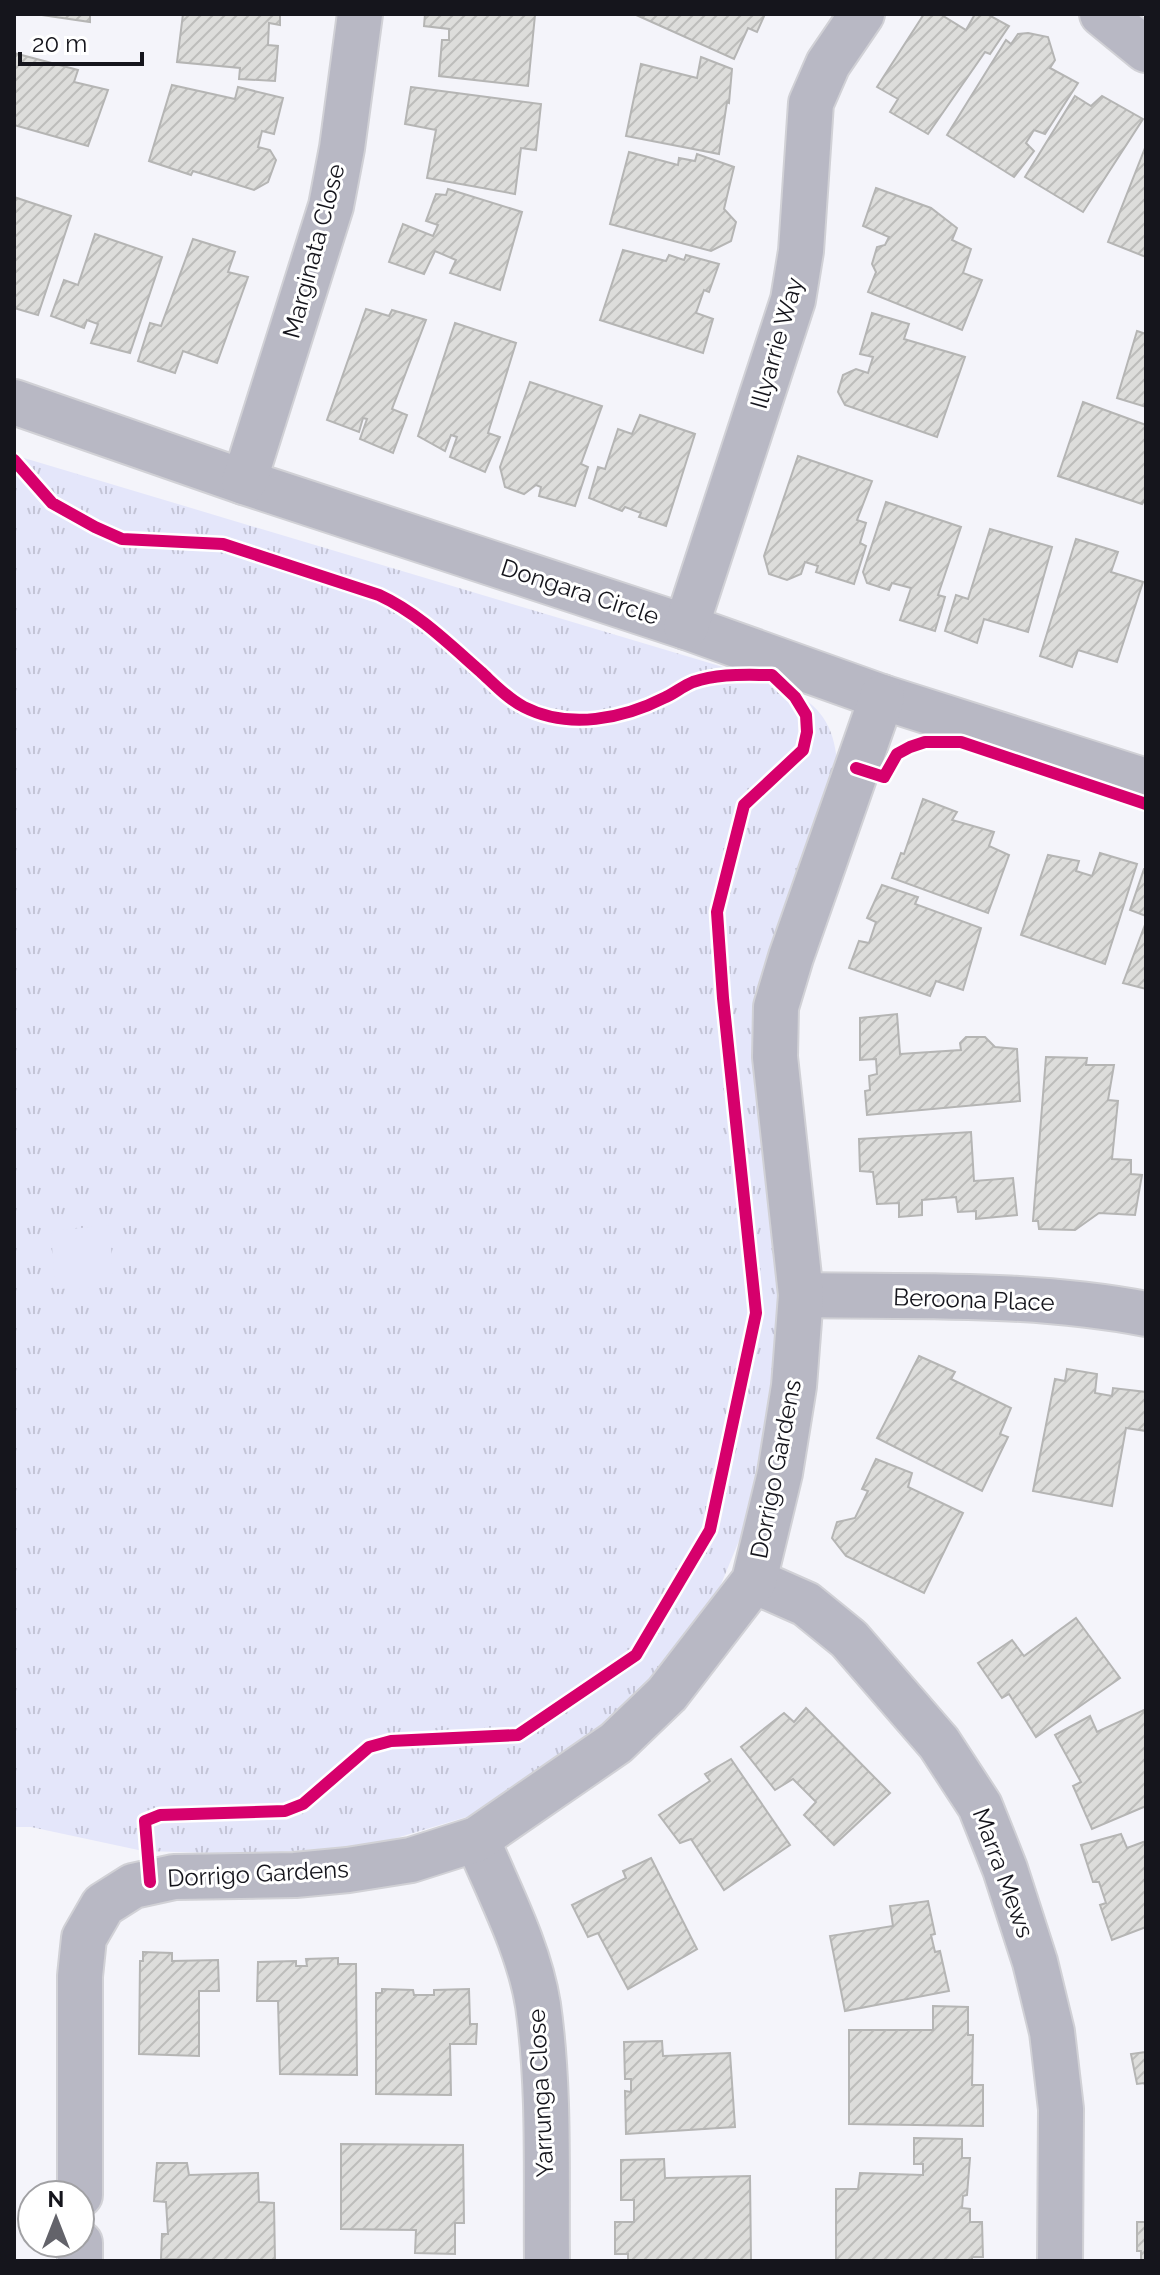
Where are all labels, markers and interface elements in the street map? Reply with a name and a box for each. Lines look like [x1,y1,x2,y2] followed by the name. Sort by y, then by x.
[20,16,142,66] scale bar
[32,29,87,58] text: 20 m
[276,161,351,341] street label: Marginata Close
[744,274,809,412] street label: Illyarrie Way
[497,552,663,631] street label: Dongara Circle
[893,1282,1055,1317] street label: Beroona Place
[744,1377,807,1561] street label: Dorrigo Gardens
[967,1804,1040,1941] street label: Marra Mews
[166,1854,349,1893] street label: Dorrigo Gardens
[522,2008,559,2178] street label: Yarrunga Close
[16,2179,96,2259] north arrow
[48,2186,64,2212] text: N

